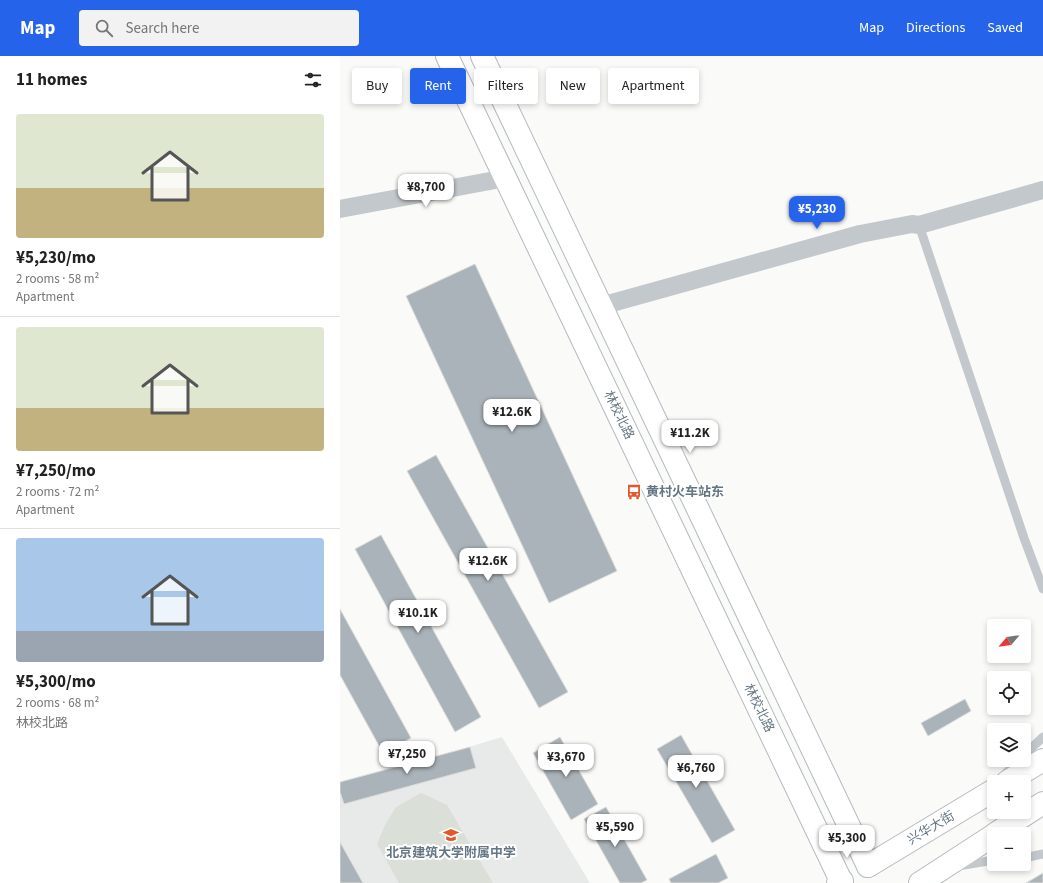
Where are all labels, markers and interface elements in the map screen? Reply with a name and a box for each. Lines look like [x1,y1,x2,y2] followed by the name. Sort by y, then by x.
[79,10,359,46] search box
[20,15,55,42] text: Map
[93,17,115,39] icon: search
[125,18,199,39] text: Search here
[859,18,884,38] text: Map
[906,18,965,38] text: Directions
[987,18,1023,38] text: Saved
[16,68,87,92] text: 11 homes
[352,68,402,104] chip: Buy
[410,68,466,104] chip: Rent
[474,68,538,104] chip: Filters
[546,68,600,104] chip: New
[608,68,699,104] chip: Apartment
[302,69,324,91] icon: filters
[134,140,206,212] icon: home
[393,174,459,208] pin: ¥8,700
[407,178,445,196] text: ¥8,700
[784,196,850,230] pin: ¥5,230
[798,200,836,218] text: ¥5,230
[16,246,96,270] text: ¥5,230/mo
[16,270,99,288] text: 2 rooms · 58 m²
[16,288,74,306] text: Apartment
[134,353,206,425] icon: home
[600,388,638,442] street label: 林校北路
[479,399,545,433] pin: ¥12.6K
[492,403,532,421] text: ¥12.6K
[657,420,723,454] pin: ¥11.2K
[670,424,710,442] text: ¥11.2K
[16,459,96,483] text: ¥7,250/mo
[16,483,99,501] text: 2 rooms · 72 m²
[625,483,643,501] bus stop icon: 黄村火车站东
[646,483,724,501] place label: 黄村火车站东
[16,501,74,519] text: Apartment
[455,548,521,582] pin: ¥12.6K
[468,552,508,570] text: ¥12.6K
[134,564,206,636] icon: home
[385,600,451,634] pin: ¥10.1K
[398,604,438,622] text: ¥10.1K
[987,619,1031,663] north arrow
[987,619,1031,871] map controls
[16,670,96,694] text: ¥5,300/mo
[987,671,1031,715] button: locate
[740,681,778,735] street label: 林校北路
[16,694,99,712] text: 2 rooms · 68 m²
[16,714,68,732] text: 林校北路
[987,723,1031,767] button: layers
[374,741,440,775] pin: ¥7,250
[533,744,599,778] pin: ¥3,670
[388,745,426,763] text: ¥7,250
[547,748,585,766] text: ¥3,670
[663,755,729,789] pin: ¥6,760
[677,759,715,777] text: ¥6,760
[987,775,1031,819] button: +
[904,807,958,849] street label: 兴华大街
[582,814,648,848] pin: ¥5,590
[596,818,634,836] text: ¥5,590
[814,825,880,859] pin: ¥5,300
[442,826,460,844] school or university icon: 北京建筑大学附属中学
[987,827,1031,871] button: −
[828,829,866,847] text: ¥5,300
[386,844,516,862] place label: 北京建筑大学附属中学

